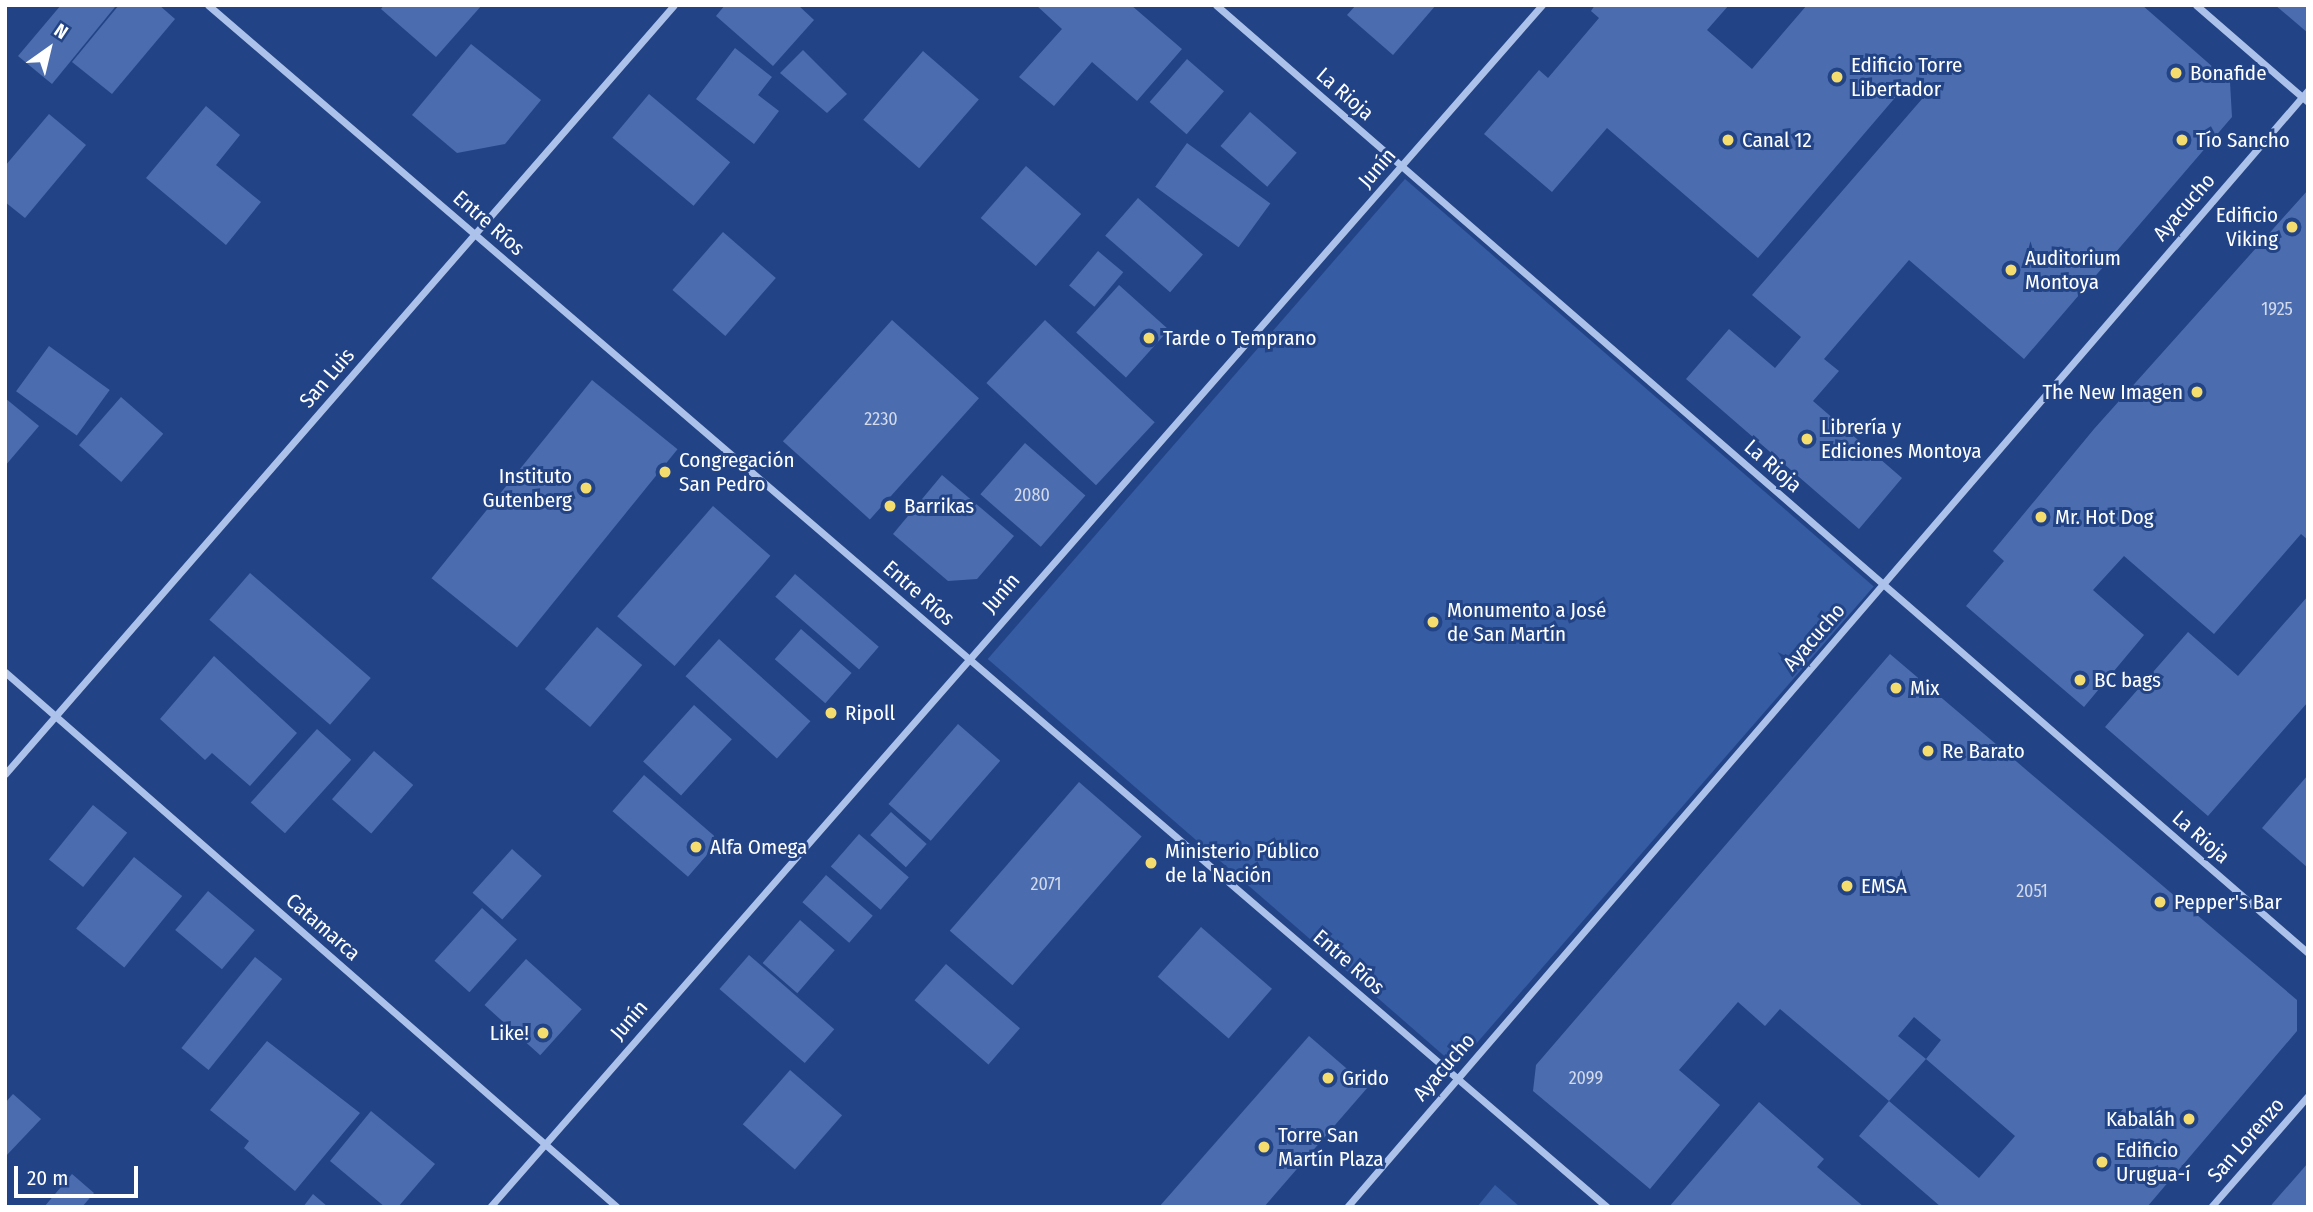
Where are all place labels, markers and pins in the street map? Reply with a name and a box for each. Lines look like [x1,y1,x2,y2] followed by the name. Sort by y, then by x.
[1851,52,1962,102] place label: Edificio Torre Libertador
[2190,60,2267,86] place label: Bonafide
[2168,65,2184,81] marker: Bonafide
[1829,69,1845,85] marker: Edificio Torre Libertador
[1742,127,1812,153] place label: Canal 12
[2196,127,2290,153] place label: Tío Sancho
[1720,132,1736,148] marker: Canal 12
[2174,132,2190,148] marker: Tío Sancho
[2216,202,2278,252] place label: Edificio Viking
[2284,219,2300,235] marker: Edificio Viking
[2025,245,2121,295] place label: Auditorium Montoya
[2003,262,2019,278] marker: Auditorium Montoya
[1163,325,1317,351] place label: Tarde o Temprano
[1141,330,1157,346] marker: Tarde o Temprano
[2042,379,2183,405] place label: The New Imagen
[2189,384,2205,400] marker: The New Imagen
[1821,414,1982,464] place label: Librería y Ediciones Montoya
[1799,431,1815,447] marker: Librería y Ediciones Montoya
[679,447,794,497] place label: Congregación San Pedro
[483,463,572,513] place label: Instituto Gutenberg
[657,464,673,480] marker: Congregación San Pedro
[578,480,594,496] marker: Instituto Gutenberg
[904,493,974,519] place label: Barrikas
[882,498,898,514] marker: Barrikas
[2055,504,2154,530] place label: Mr. Hot Dog
[2033,509,2049,525] marker: Mr. Hot Dog
[1447,597,1606,647] place label: Monumento a José de San Martín
[1425,614,1441,630] marker: Monumento a José de San Martín
[2094,667,2161,693] place label: BC bags
[2072,672,2088,688] marker: BC bags
[1910,675,1939,701] place label: Mix
[1888,680,1904,696] marker: Mix
[845,700,895,726] place label: Ripoll
[823,705,839,721] marker: Ripoll
[1942,738,2025,764] place label: Re Barato
[1920,743,1936,759] marker: Re Barato
[710,834,807,860] place label: Alfa Omega
[1165,838,1319,888] place label: Ministerio Público de la Nación
[688,839,704,855] marker: Alfa Omega
[1143,855,1159,871] marker: Ministerio Público de la Nación
[1861,873,1907,899] place label: EMSA
[1839,878,1855,894] marker: EMSA
[2174,889,2282,915] place label: Pepper's Bar
[2152,894,2168,910] marker: Pepper's Bar
[490,1020,529,1046] place label: Like!
[535,1025,551,1041] marker: Like!
[1342,1065,1389,1091] place label: Grido
[1320,1070,1336,1086] marker: Grido
[2106,1106,2175,1132] place label: Kabaláh
[2181,1111,2197,1127] marker: Kabaláh
[1278,1122,1384,1172] place label: Torre San Martín Plaza
[2116,1137,2190,1187] place label: Edificio Urugua-í
[1256,1139,1272,1155] marker: Torre San Martín Plaza
[2094,1154,2110,1170] marker: Edificio Urugua-í

